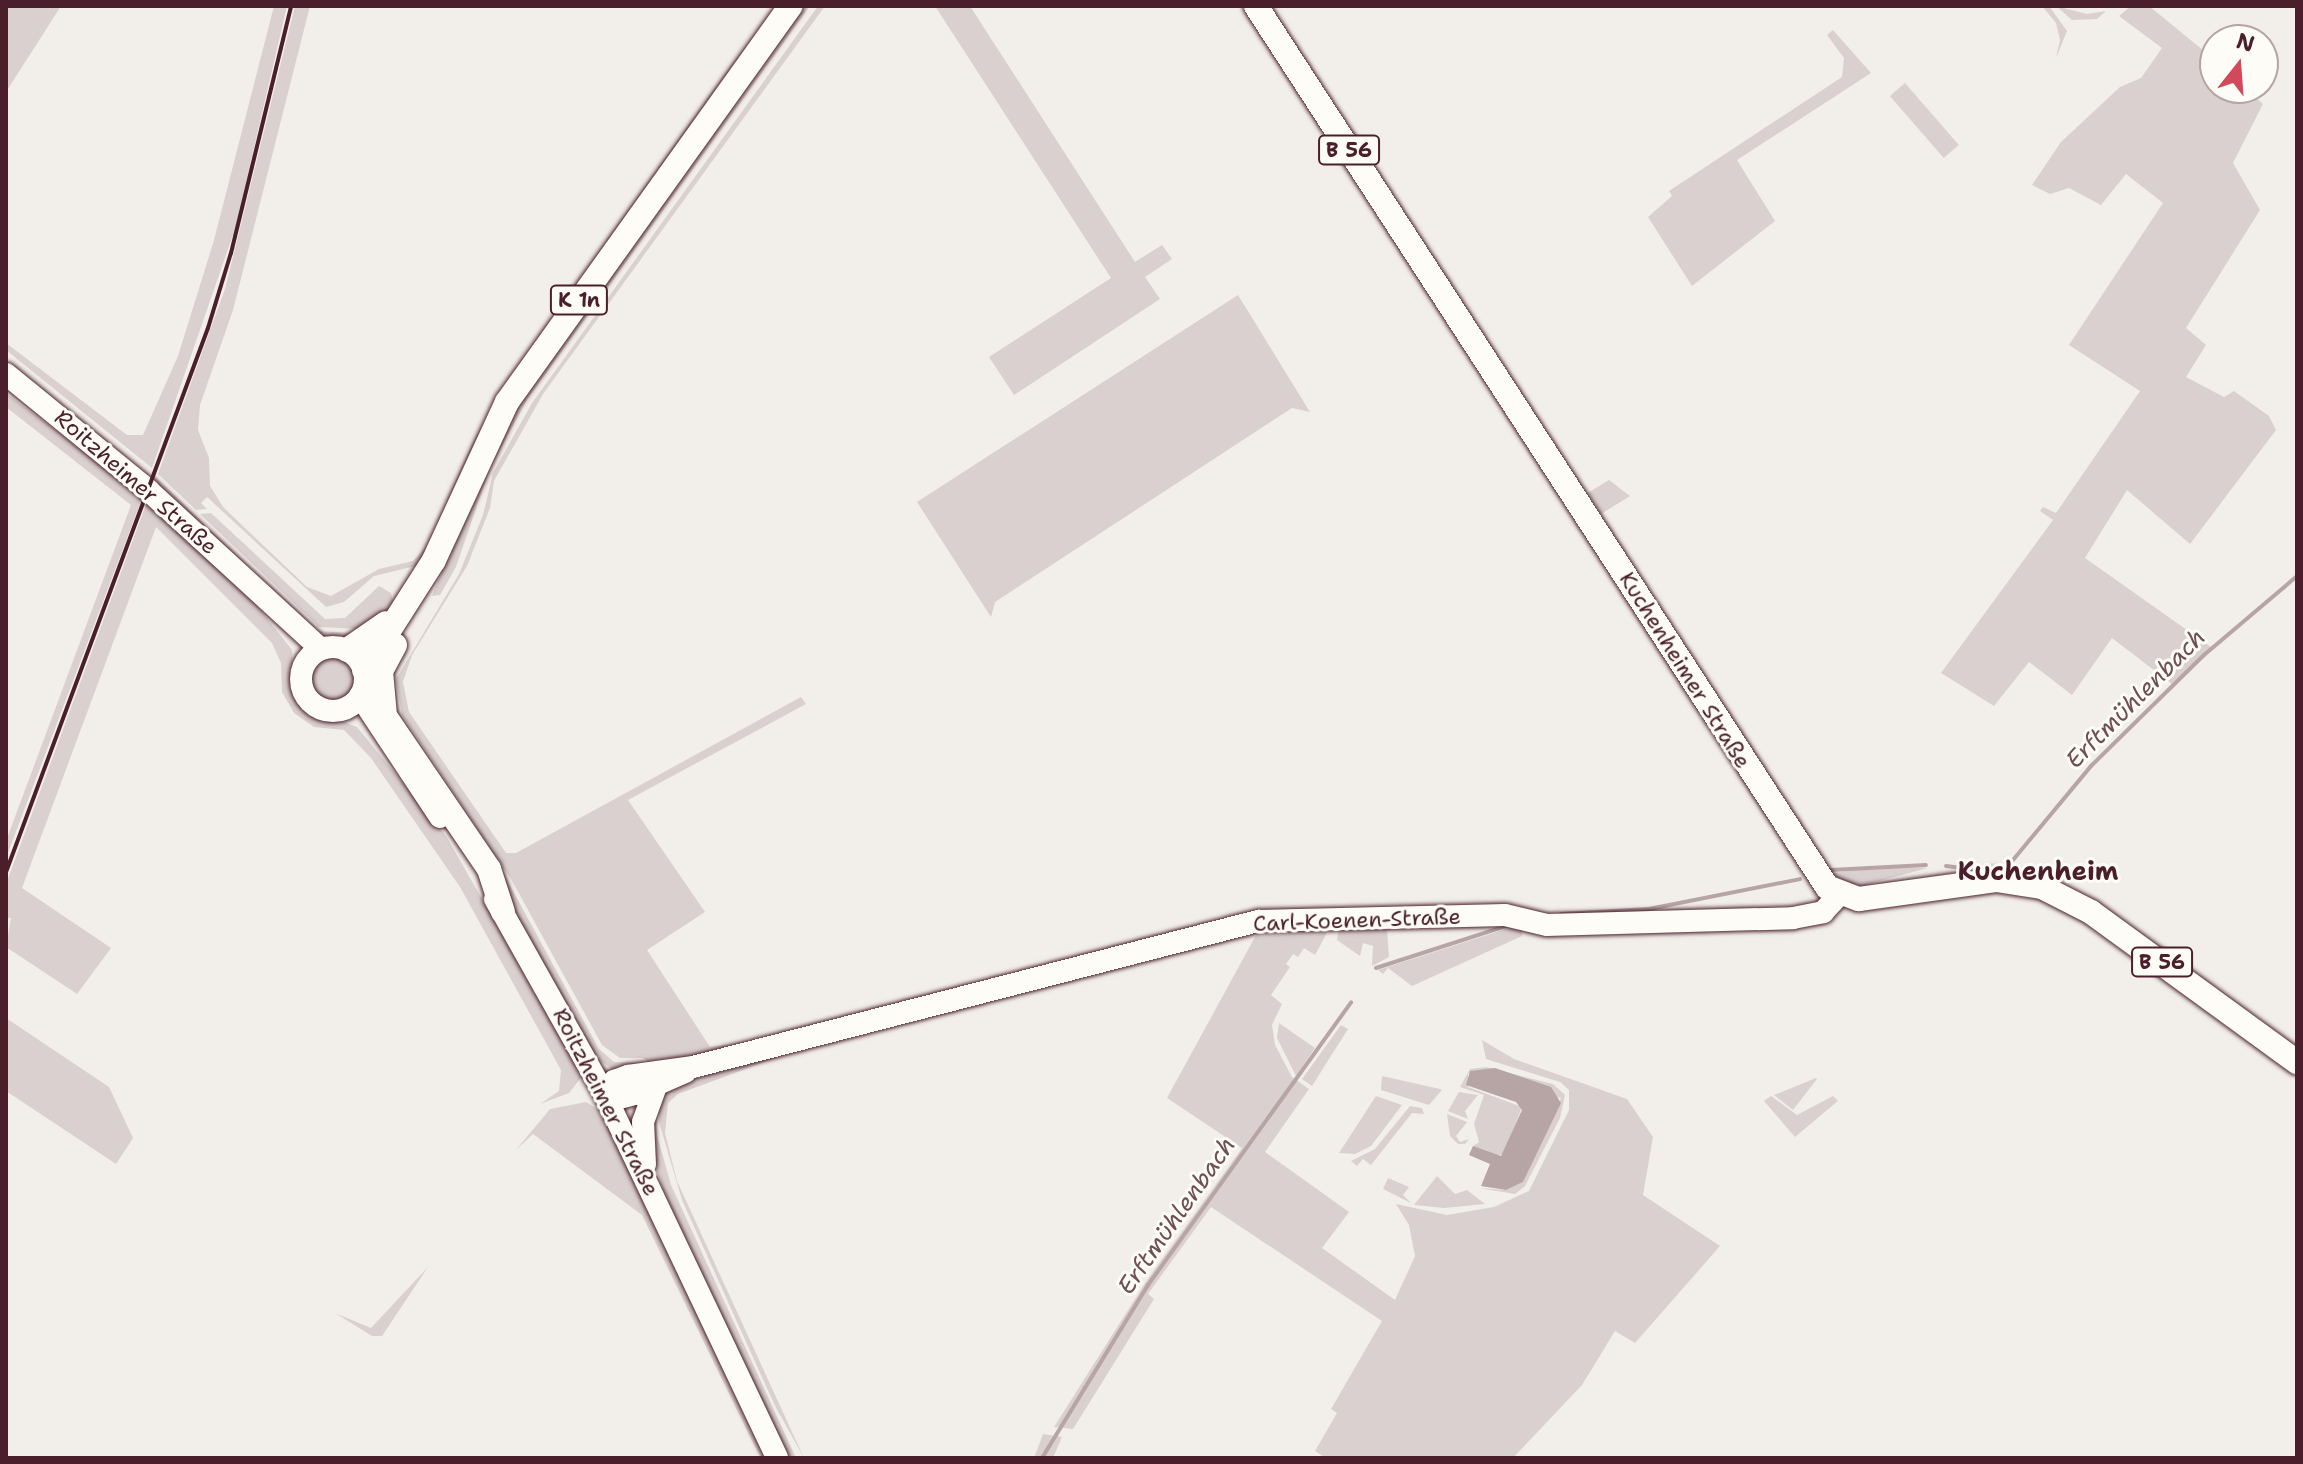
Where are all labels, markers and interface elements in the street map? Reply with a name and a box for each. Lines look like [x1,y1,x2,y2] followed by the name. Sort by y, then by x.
[2199,24,2279,104] north arrow
[2233,26,2258,59] text: N
[1317,134,1381,166] road number: B 56
[549,284,609,316] road number: K 1n
[49,404,223,560] street label: Roitzheimer Straße
[1614,567,1756,773] street label: Kuchenheimer Straße
[2060,623,2212,775] water label: Erftmühlenbach
[1958,855,2118,887] district label: Kuchenheim
[1253,903,1461,937] street label: Carl-Koenen-Straße
[2130,946,2194,978] road number: B 56
[547,1004,665,1200] street label: Roitzheimer Straße
[1112,1132,1242,1300] water label: Erftmühlenbach

